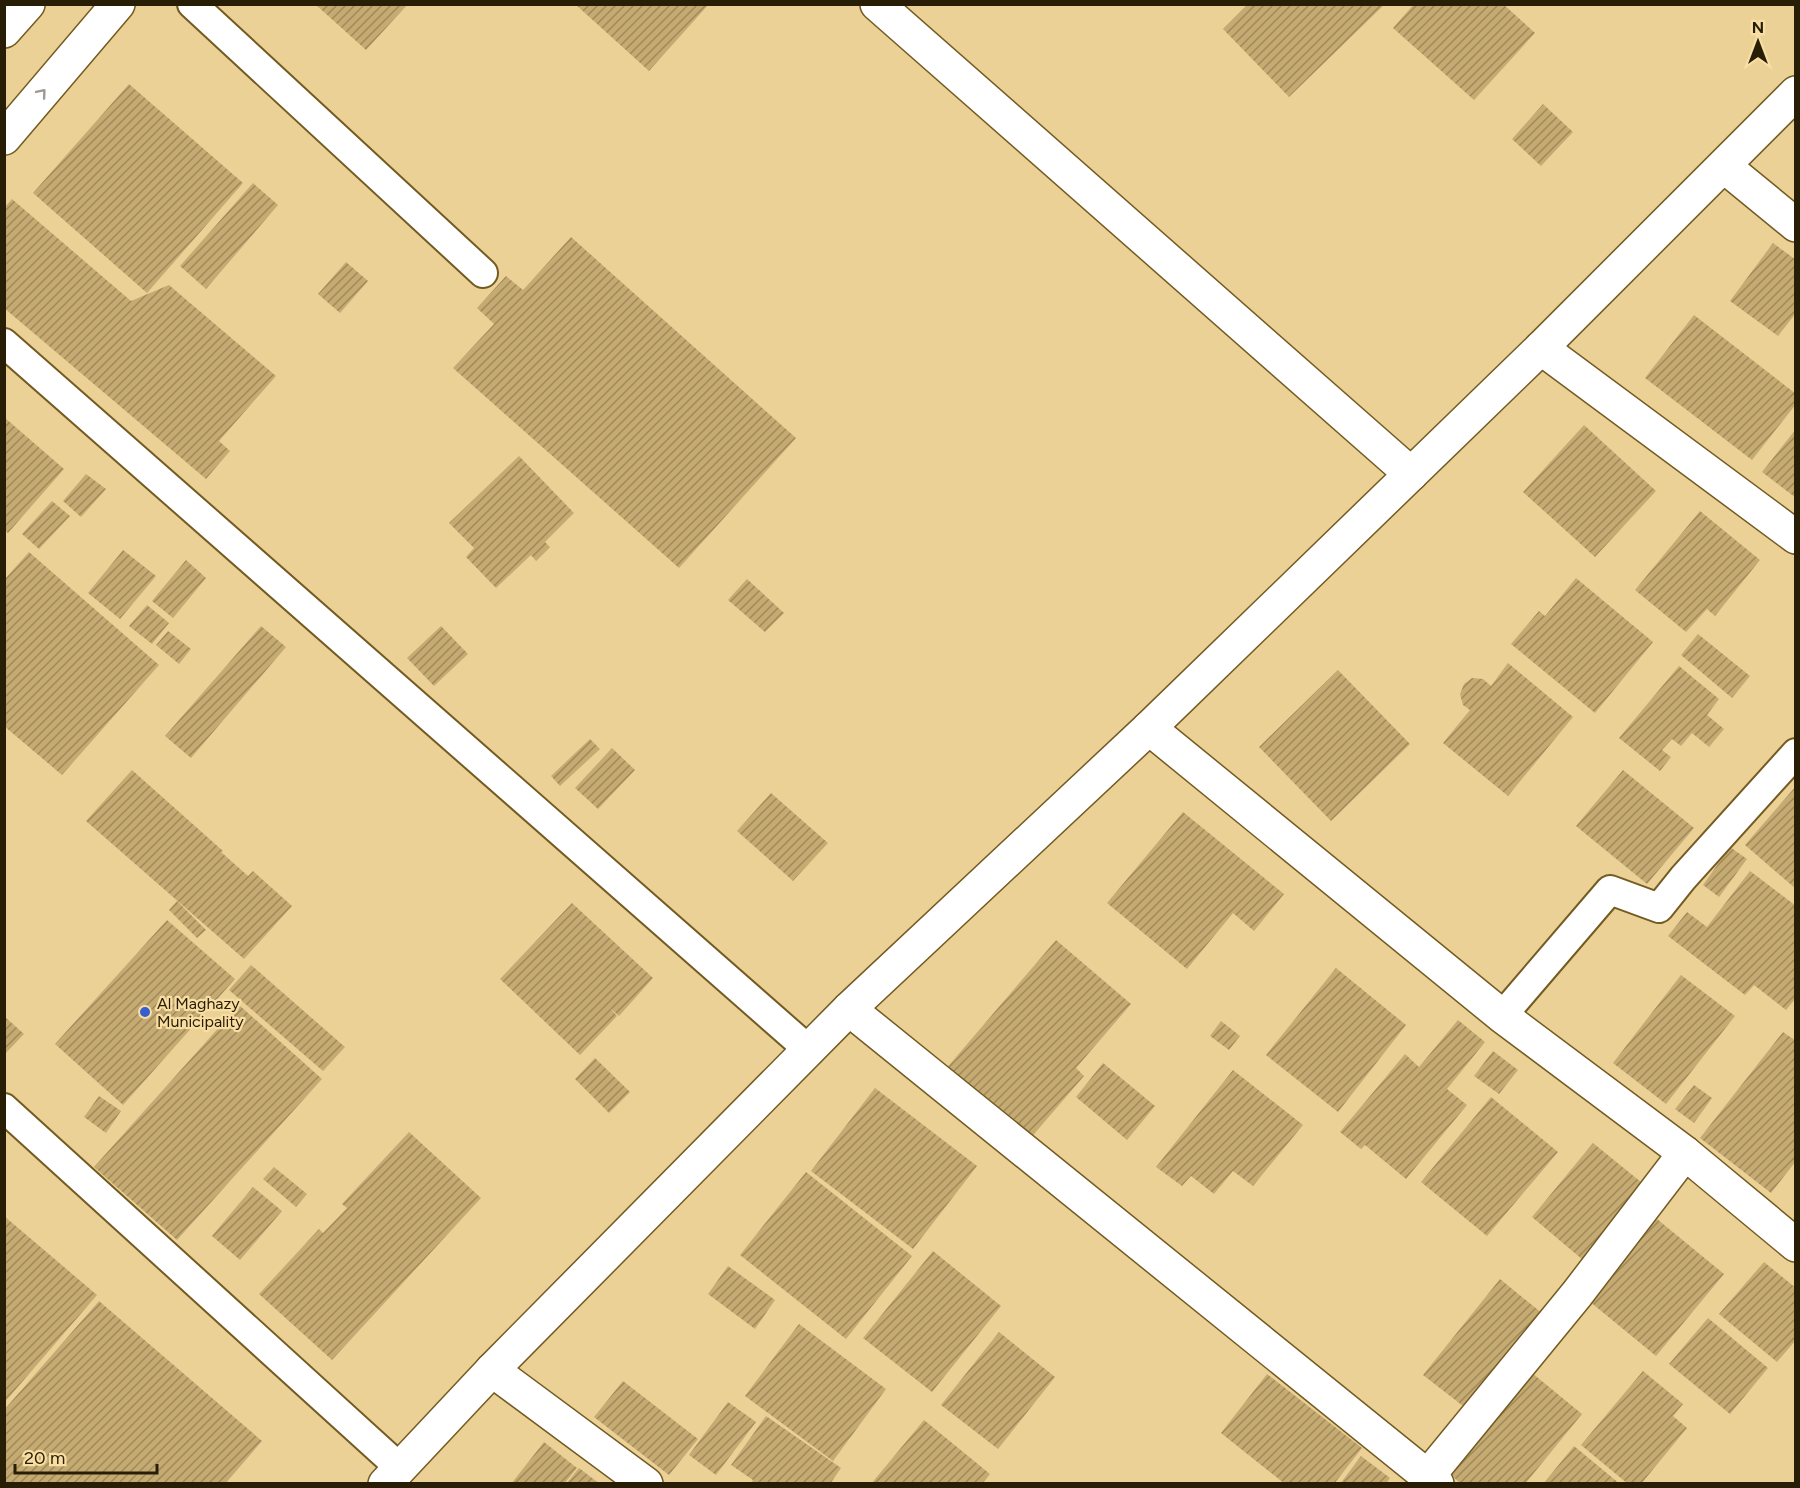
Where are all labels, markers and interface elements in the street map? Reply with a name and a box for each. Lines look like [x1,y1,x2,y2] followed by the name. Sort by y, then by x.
[1728,12,1788,72] north arrow
[1752,18,1764,37] text: N
[35,89,46,100] one-way arrow
[157,994,244,1031] place label: Al Maghazy Municipality
[138,1005,152,1019] marker: Al Maghazy Municipality
[15,1437,158,1475] scale bar
[24,1447,65,1469] text: 20 m

